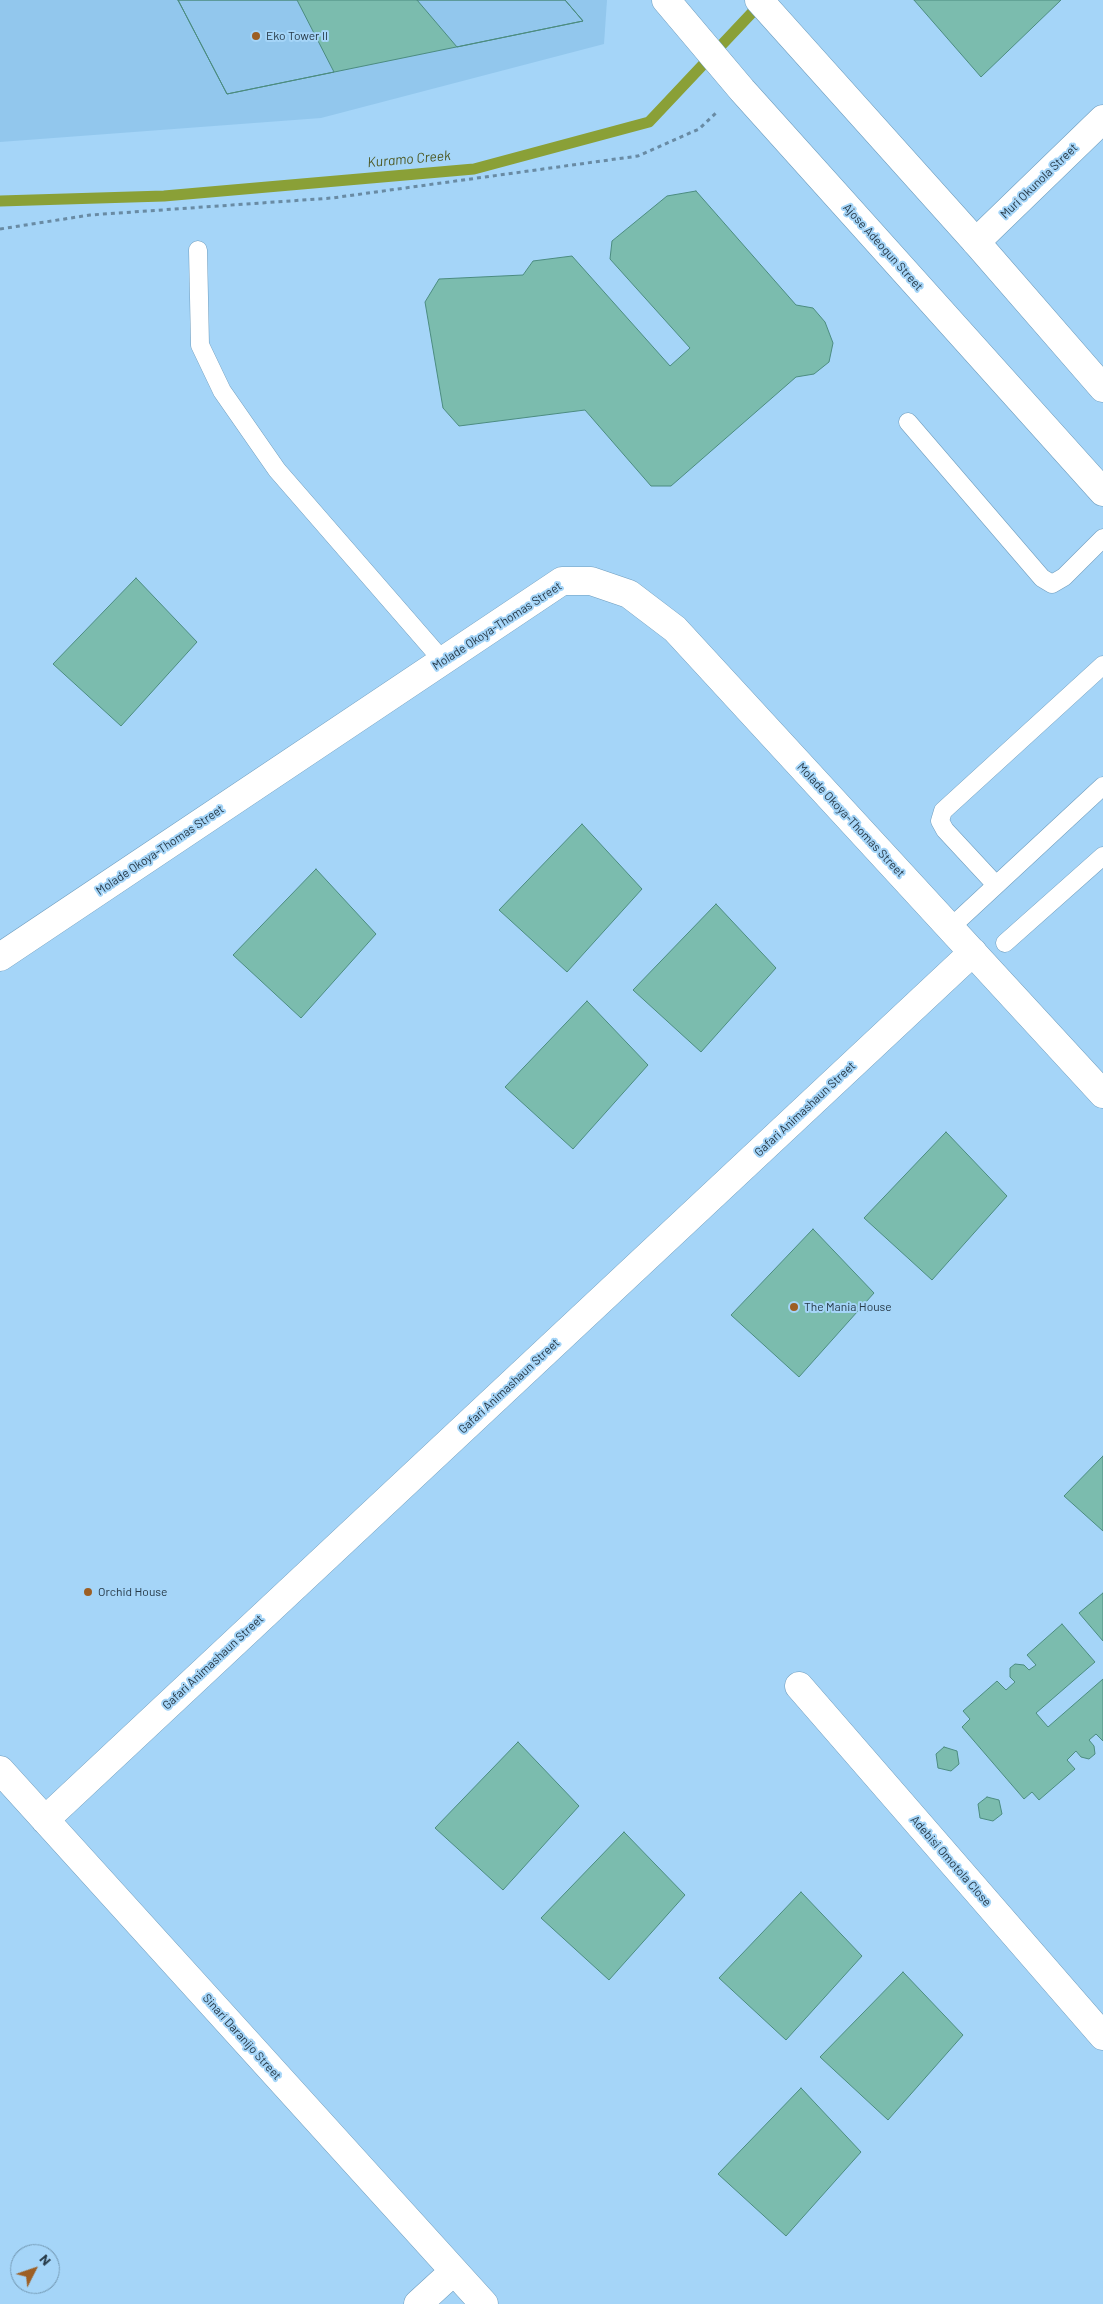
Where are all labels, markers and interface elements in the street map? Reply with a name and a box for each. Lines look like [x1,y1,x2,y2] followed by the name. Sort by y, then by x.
[266,29,328,43] place label: Eko Tower II
[250,30,262,42] marker: Eko Tower II
[997,140,1081,222] street label: Muri Okunola Street
[367,147,451,171] water label: Kuramo Creek
[840,200,926,294] street label: Ajose Adeogun Street
[430,579,564,673] street label: Molade Okoya-Thomas Street
[794,760,908,880] street label: Molade Okoya-Thomas Street
[93,802,227,898] street label: Molade Okoya-Thomas Street
[752,1058,858,1160] street label: Gafari Animashaun Street
[804,1300,892,1314] place label: The Mania House
[788,1301,800,1313] marker: The Mania House
[456,1335,562,1437] street label: Gafari Animashaun Street
[98,1585,167,1599] place label: Orchid House
[82,1586,94,1598] marker: Orchid House
[160,1611,266,1713] street label: Gafari Animashaun Street
[908,1813,994,1909] street label: Adebisi Omotola Close
[200,1991,284,2083] street label: Sinari Daranijo Street
[10,2244,60,2294] north arrow
[36,2250,55,2269] text: N

